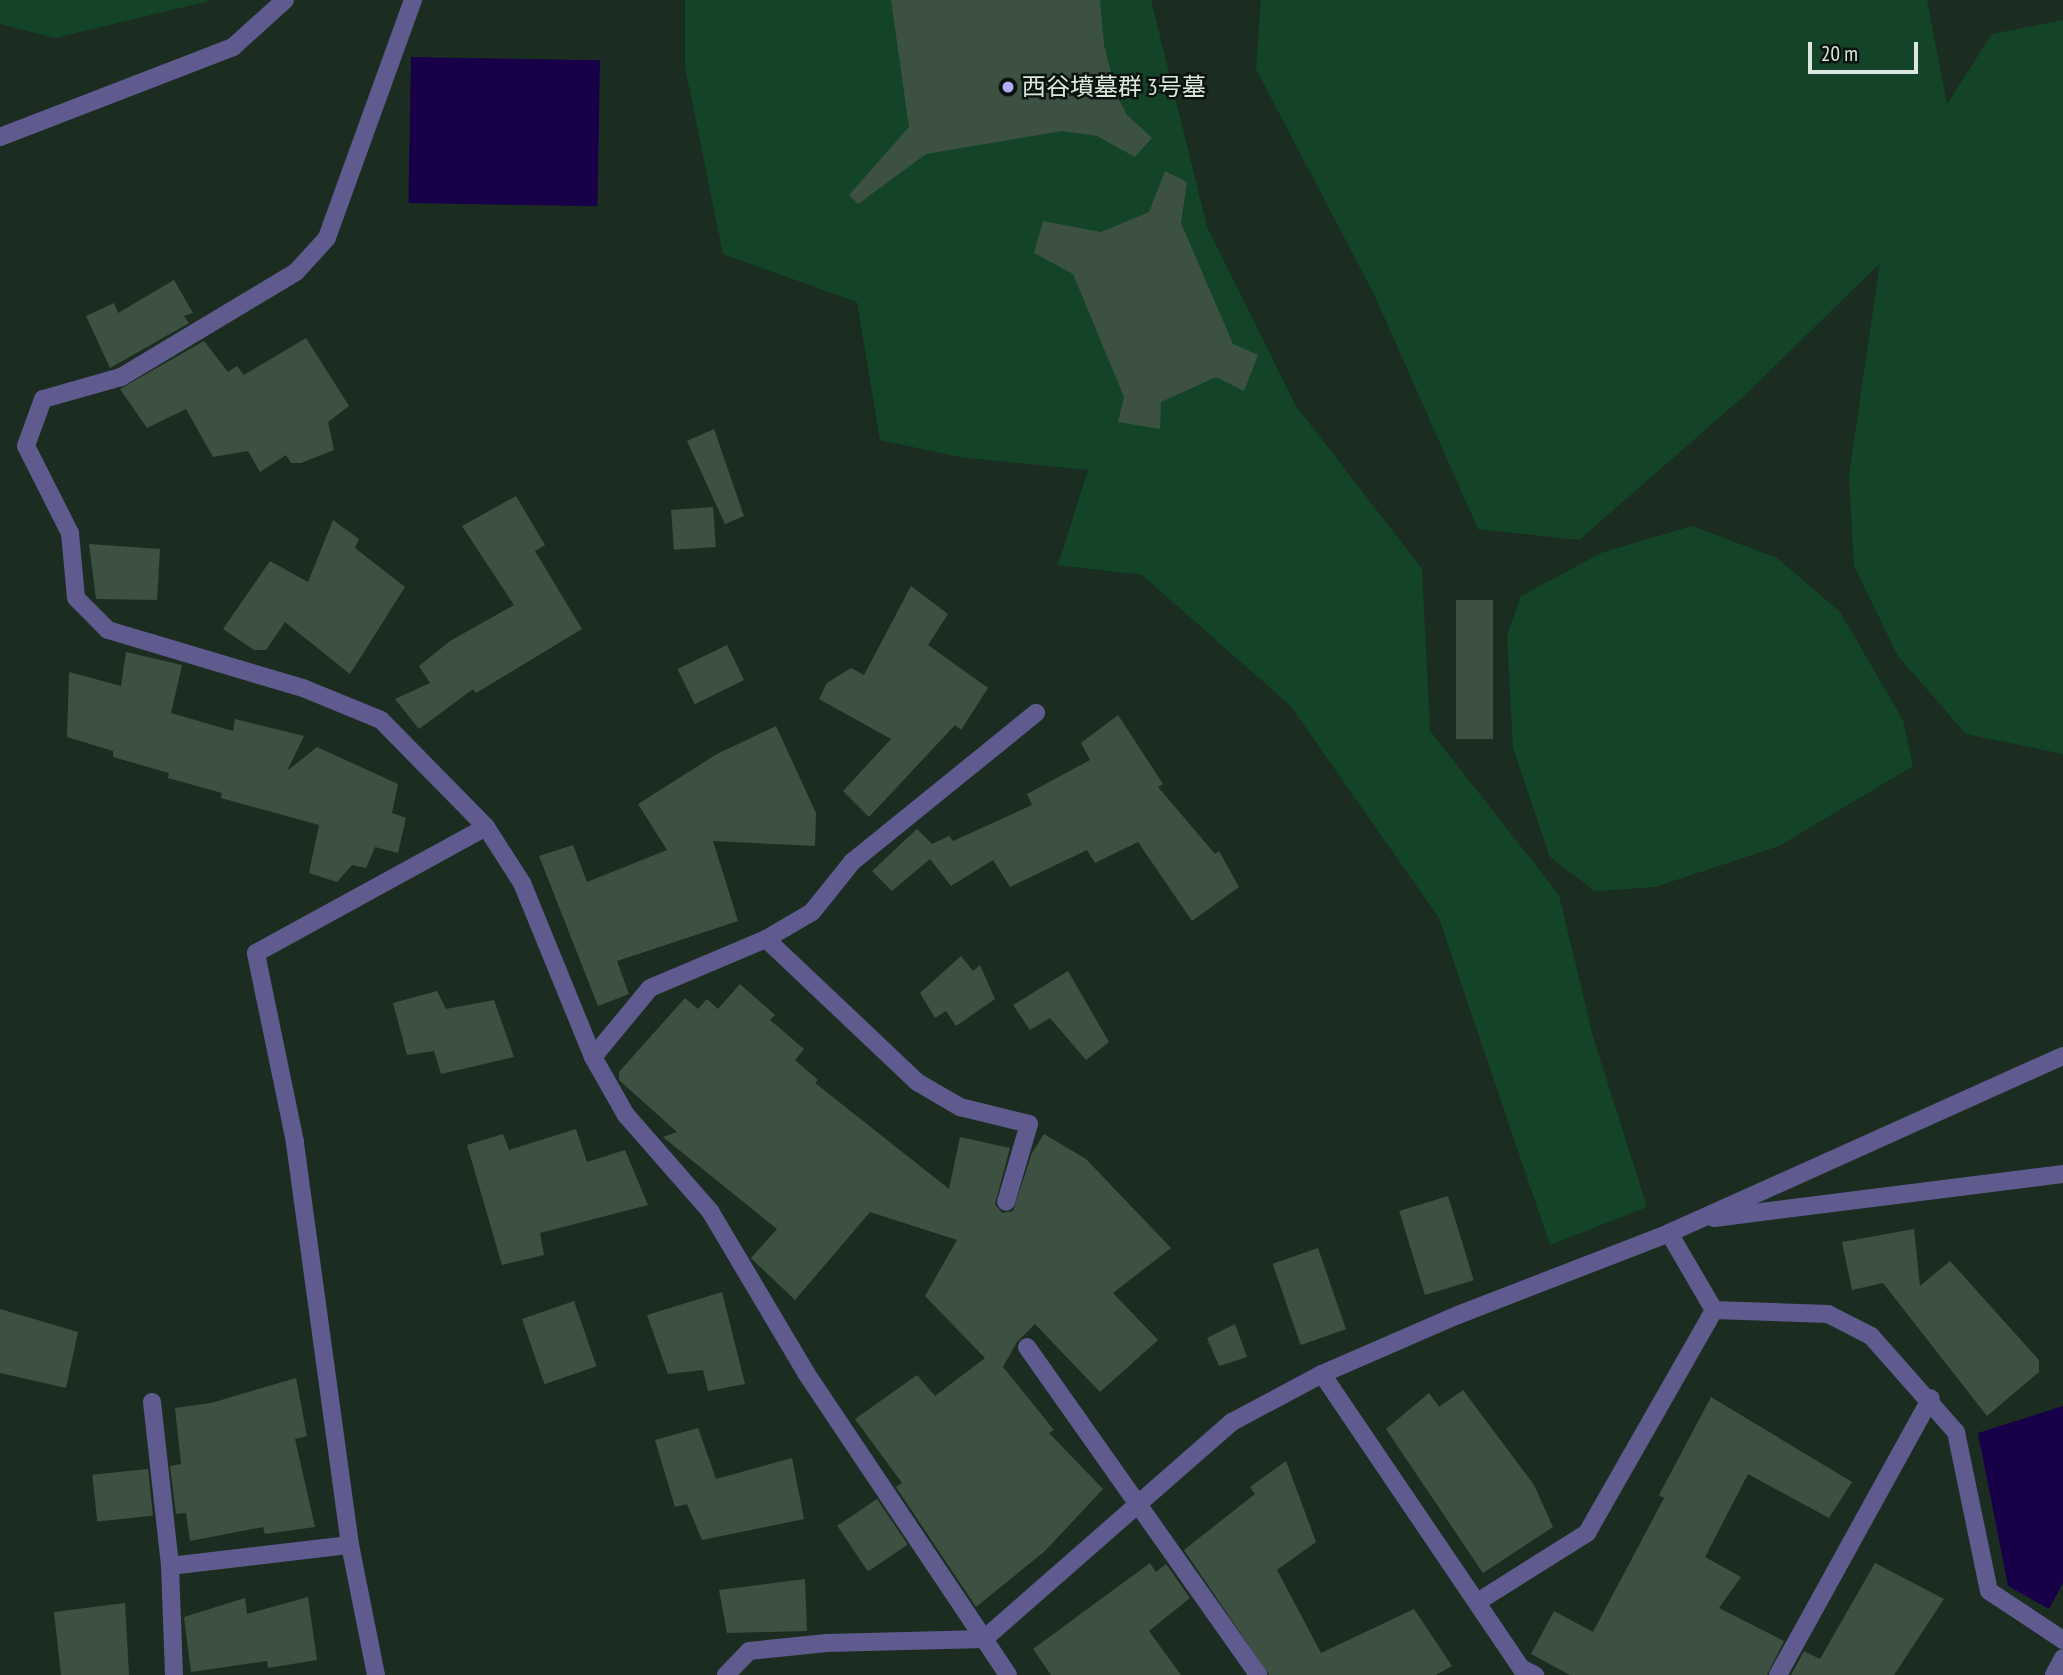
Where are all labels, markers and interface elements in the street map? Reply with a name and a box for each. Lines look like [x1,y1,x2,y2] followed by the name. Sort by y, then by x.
[1811,28,1921,72] scale bar
[1821,40,1858,67] text: 20 m
[1022,73,1206,101] place label: 西谷墳墓群 3号墓
[1000,79,1016,95] marker: 西谷墳墓群 3号墓

